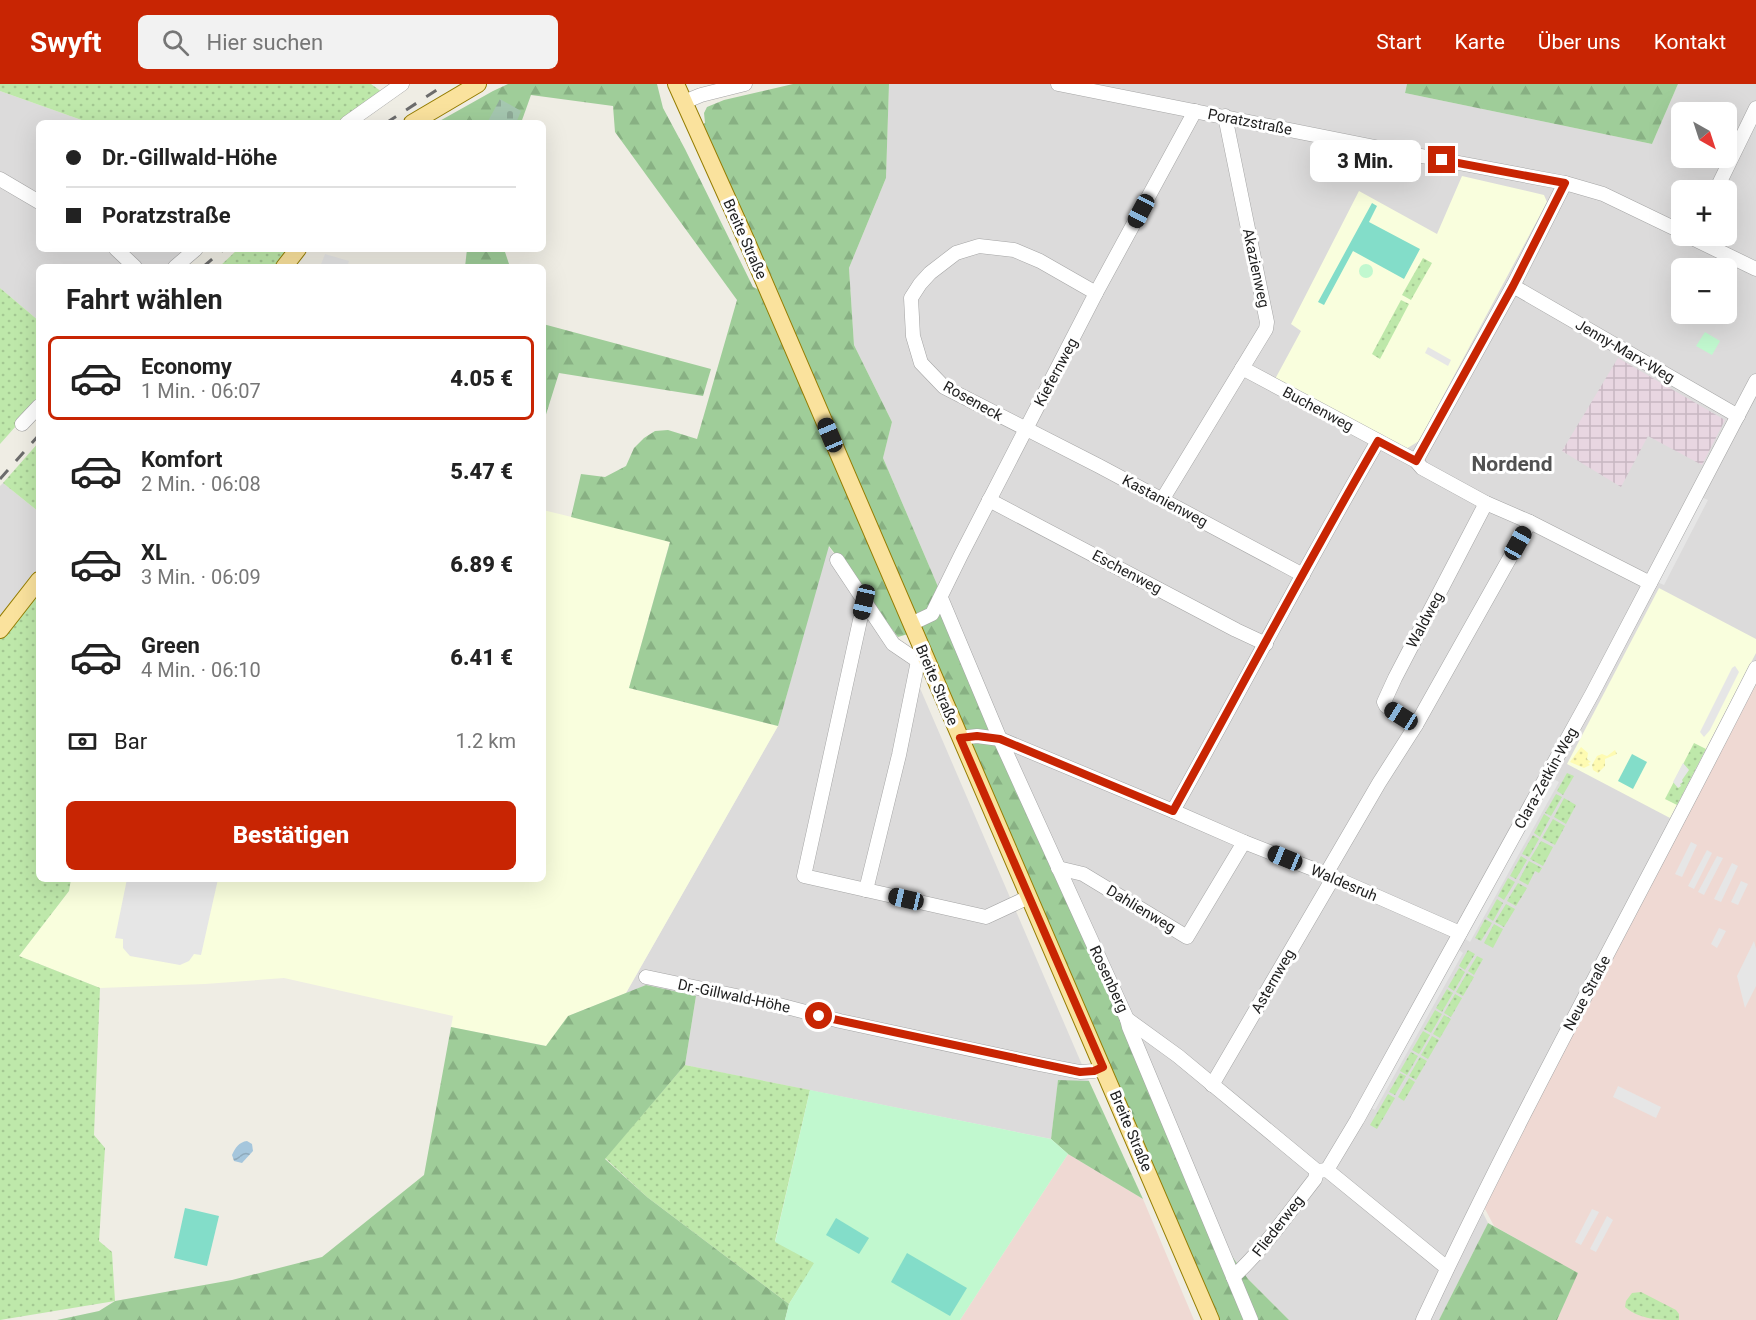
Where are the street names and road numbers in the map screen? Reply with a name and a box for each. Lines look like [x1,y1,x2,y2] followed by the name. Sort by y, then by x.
[1206,105,1294,139] street label: Poratzstraße
[719,196,771,282] street label: Breite Straße
[1239,227,1273,309] street label: Akazienweg
[1572,315,1678,387] street label: Jenny-Marx-Weg
[1030,335,1082,409] street label: Kiefernweg
[940,377,1006,425] street label: Roseneck
[1280,383,1356,435] street label: Buchenweg
[1119,471,1211,531] street label: Kastanienweg
[1089,546,1165,598] street label: Eschenweg
[1403,589,1447,651] street label: Waldweg
[912,642,962,728] street label: Breite Straße
[1511,724,1581,832] street label: Clara-Zetkin-Weg
[1308,861,1380,905] street label: Waldesruh
[1103,881,1179,937] street label: Dahlienweg
[1086,943,1132,1015] street label: Rosenberg
[1247,946,1299,1016] street label: Asternweg
[1560,952,1614,1034] street label: Neue Straße
[676,975,792,1017] street label: Dr.-Gillwald-Höhe
[1106,1088,1156,1174] street label: Breite Straße
[1248,1192,1308,1260] street label: Fliederweg

